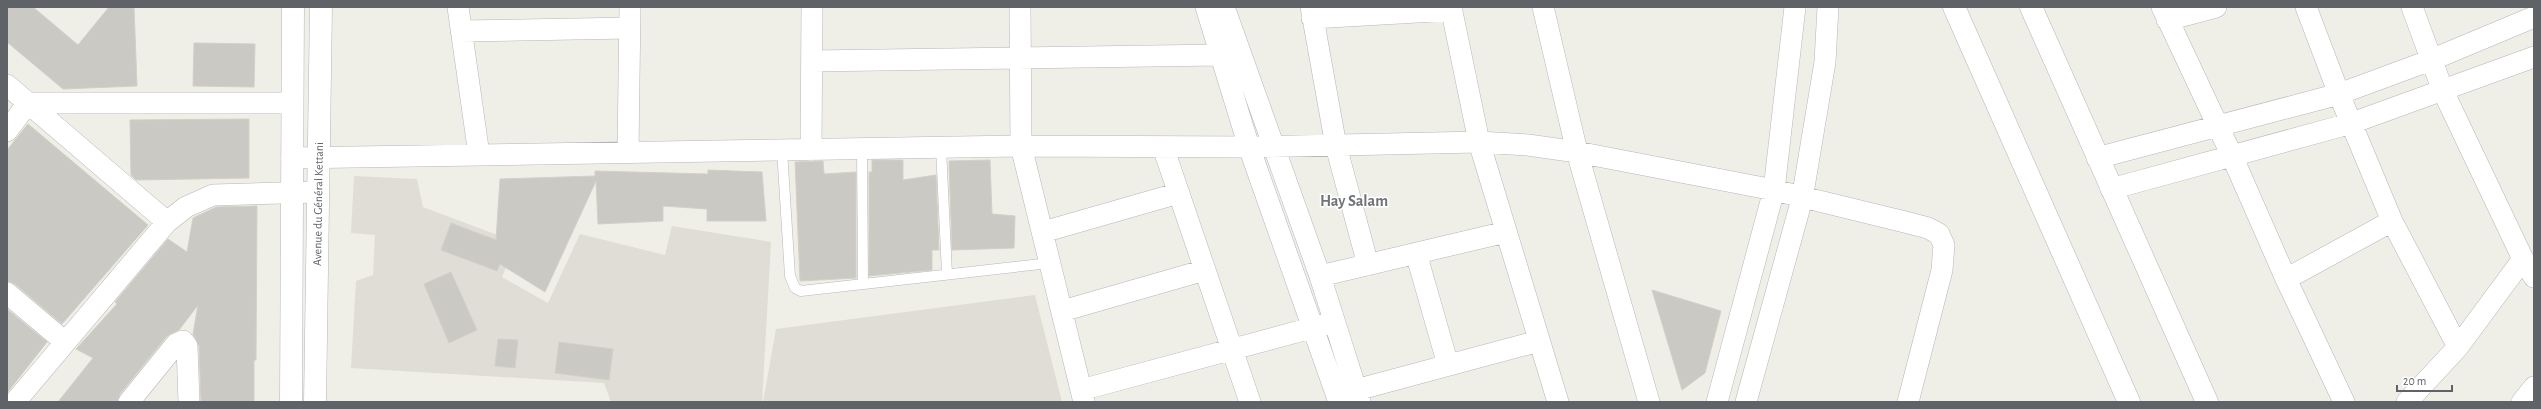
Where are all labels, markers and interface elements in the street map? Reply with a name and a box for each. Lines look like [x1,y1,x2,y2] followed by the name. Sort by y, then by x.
[311,142,325,266] street label: Avenue du Général Kettani
[1320,193,1388,210] district label: Hay Salam
[2397,367,2452,393] scale bar
[2403,375,2426,387] text: 20 m

